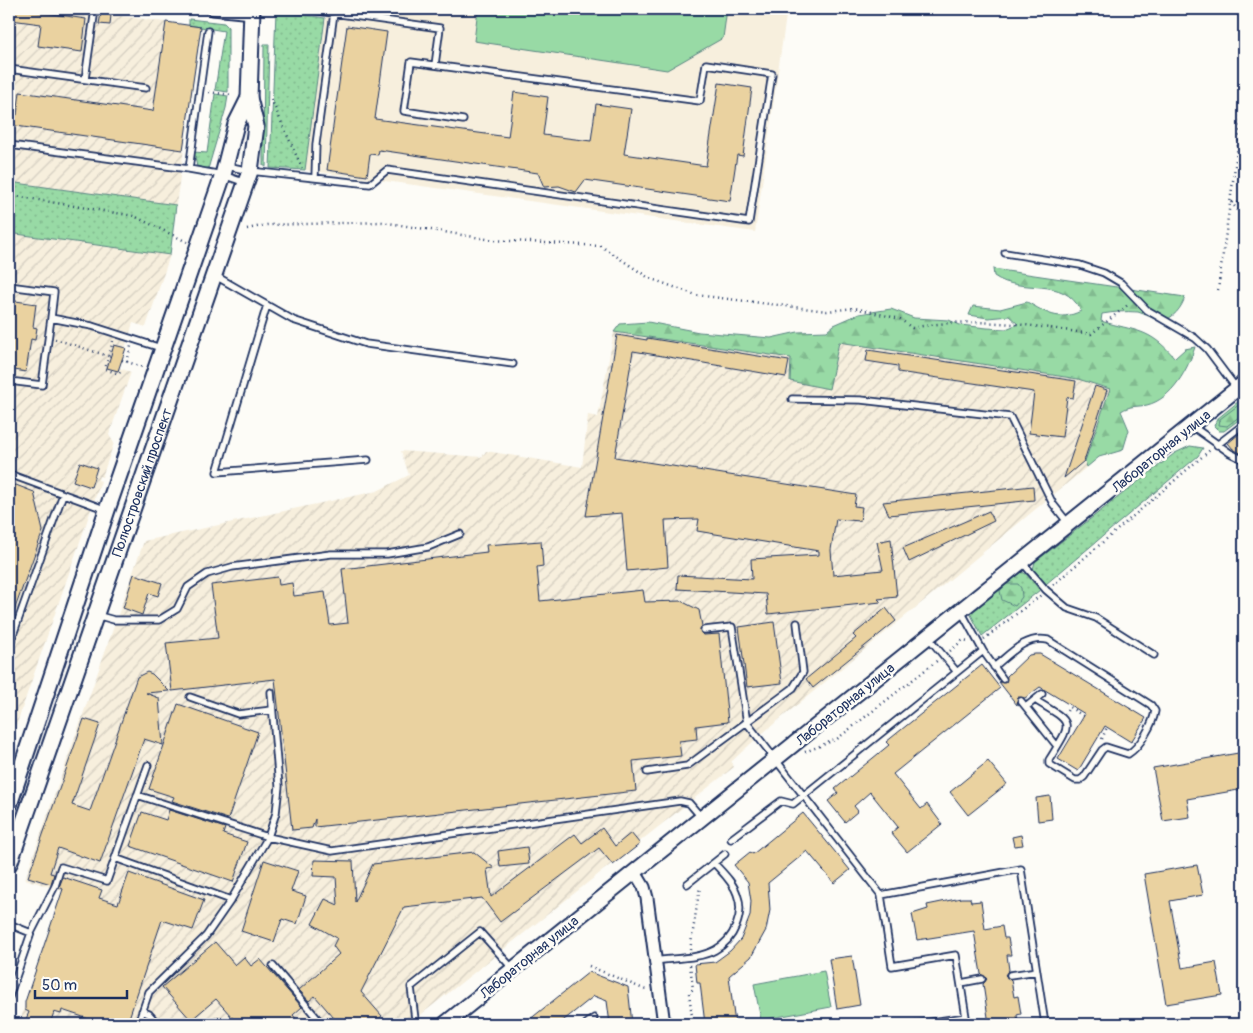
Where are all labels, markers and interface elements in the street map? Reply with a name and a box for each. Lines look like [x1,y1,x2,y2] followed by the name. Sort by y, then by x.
[108,406,176,559] street label: Полюстровский проспект
[1108,406,1214,497] street label: Лабораторная улица
[792,659,898,750] street label: Лабораторная улица
[476,912,582,1003] street label: Лабораторная улица
[35,968,128,1000] scale bar
[42,976,77,995] text: 50 m

